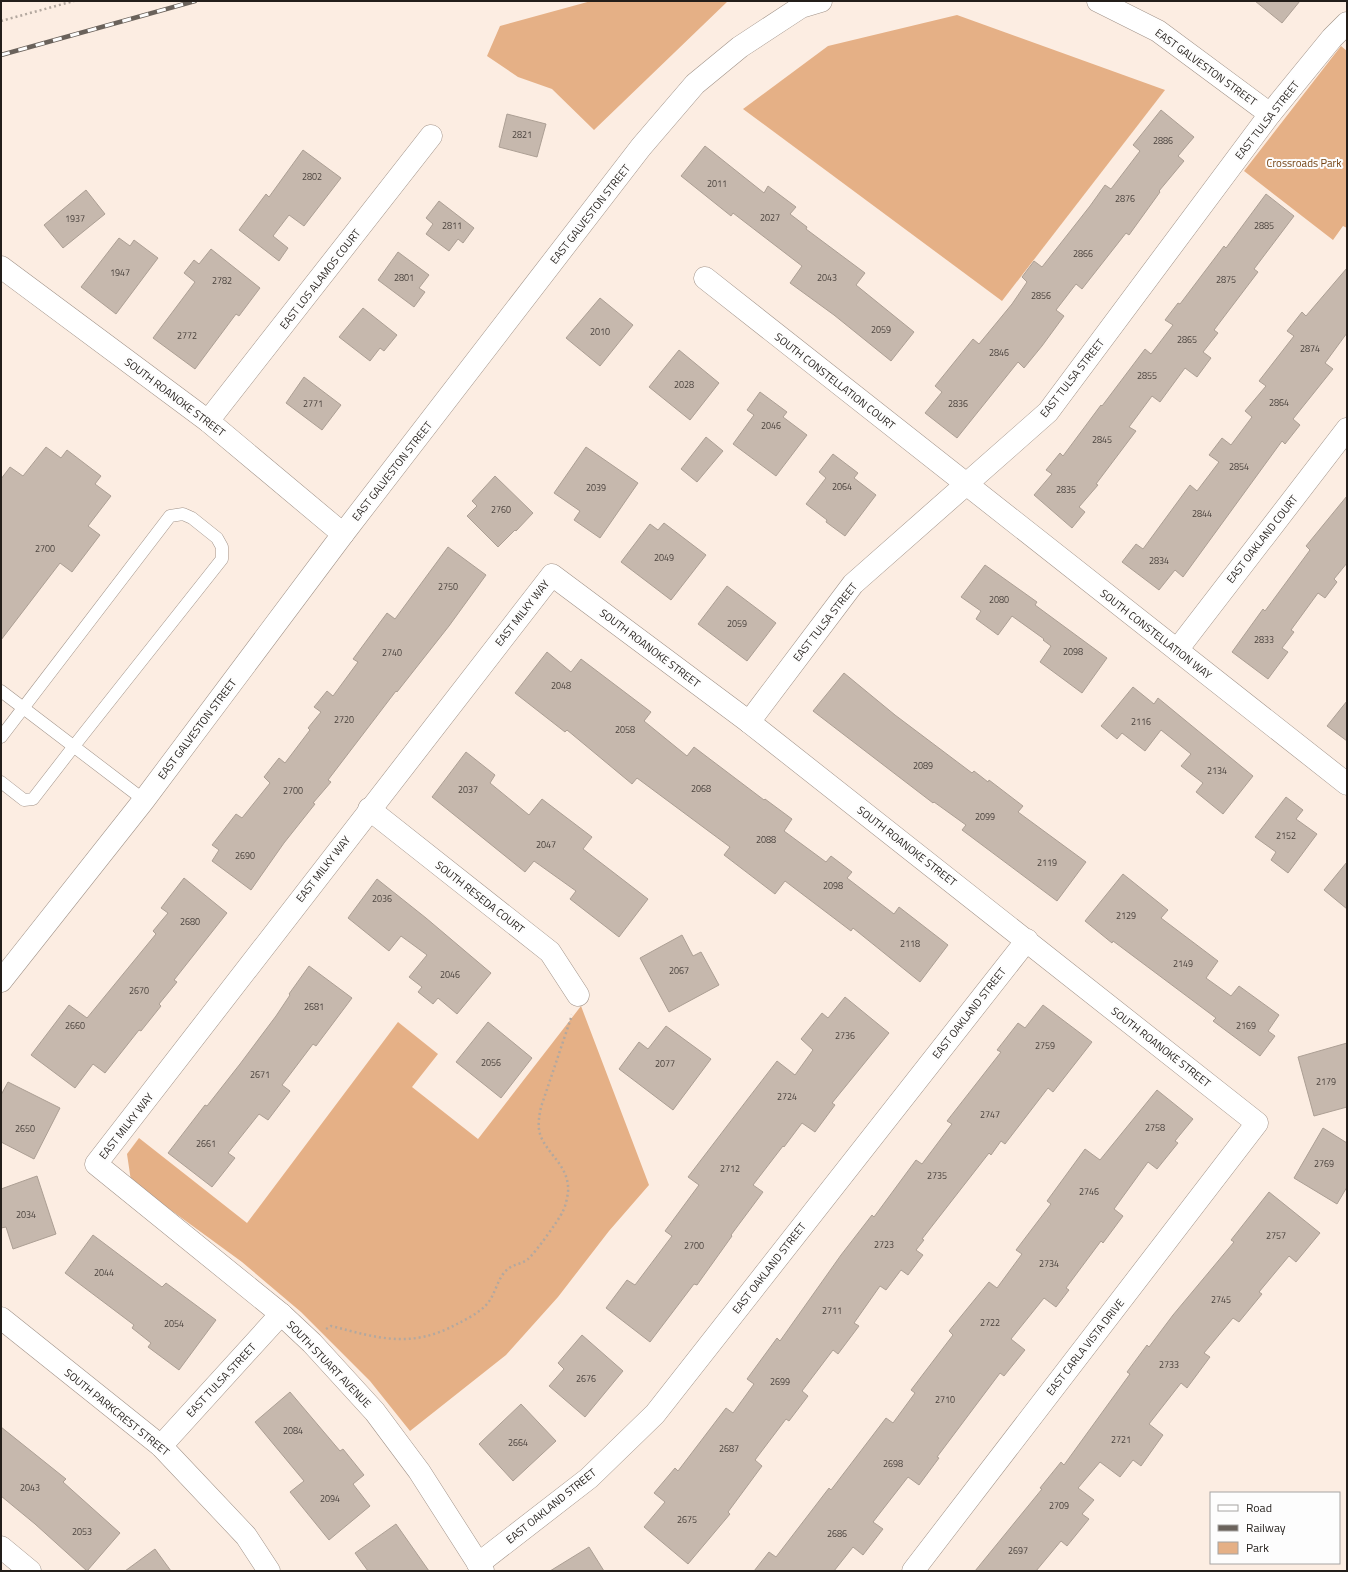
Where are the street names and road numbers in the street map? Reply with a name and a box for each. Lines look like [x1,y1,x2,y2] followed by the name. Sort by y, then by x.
[1152,25,1260,110] street label: EAST GALVESTON STREET
[1231,77,1303,163] street label: EAST TULSA STREET
[546,161,634,267] street label: EAST GALVESTON STREET
[276,225,364,333] street label: EAST LOS ALAMOS COURT
[771,329,899,433] street label: SOUTH CONSTELLATION COURT
[1036,335,1108,421] street label: EAST TULSA STREET
[121,354,229,440] street label: SOUTH ROANOKE STREET
[348,418,436,524] street label: EAST GALVESTON STREET
[1222,491,1302,587] street label: EAST OAKLAND COURT
[491,576,553,649] street label: EAST MILKY WAY
[789,579,861,665] street label: EAST TULSA STREET
[1097,585,1215,683] street label: SOUTH CONSTELLATION WAY
[596,605,704,691] street label: SOUTH ROANOKE STREET
[154,675,240,783] street label: EAST GALVESTON STREET
[854,802,960,890] street label: SOUTH ROANOKE STREET
[292,832,354,905] street label: EAST MILKY WAY
[432,857,528,937] street label: SOUTH RESEDA COURT
[928,964,1010,1062] street label: EAST OAKLAND STREET
[1108,1003,1214,1091] street label: SOUTH ROANOKE STREET
[95,1089,157,1162] street label: EAST MILKY WAY
[728,1219,810,1317] street label: EAST OAKLAND STREET
[1042,1295,1128,1399] street label: EAST CARLA VISTA DRIVE
[283,1317,375,1411] street label: SOUTH STUART AVENUE
[182,1339,260,1421] street label: EAST TULSA STREET
[61,1365,173,1460] street label: SOUTH PARKCREST STREET
[502,1464,600,1547] street label: EAST OAKLAND STREET

